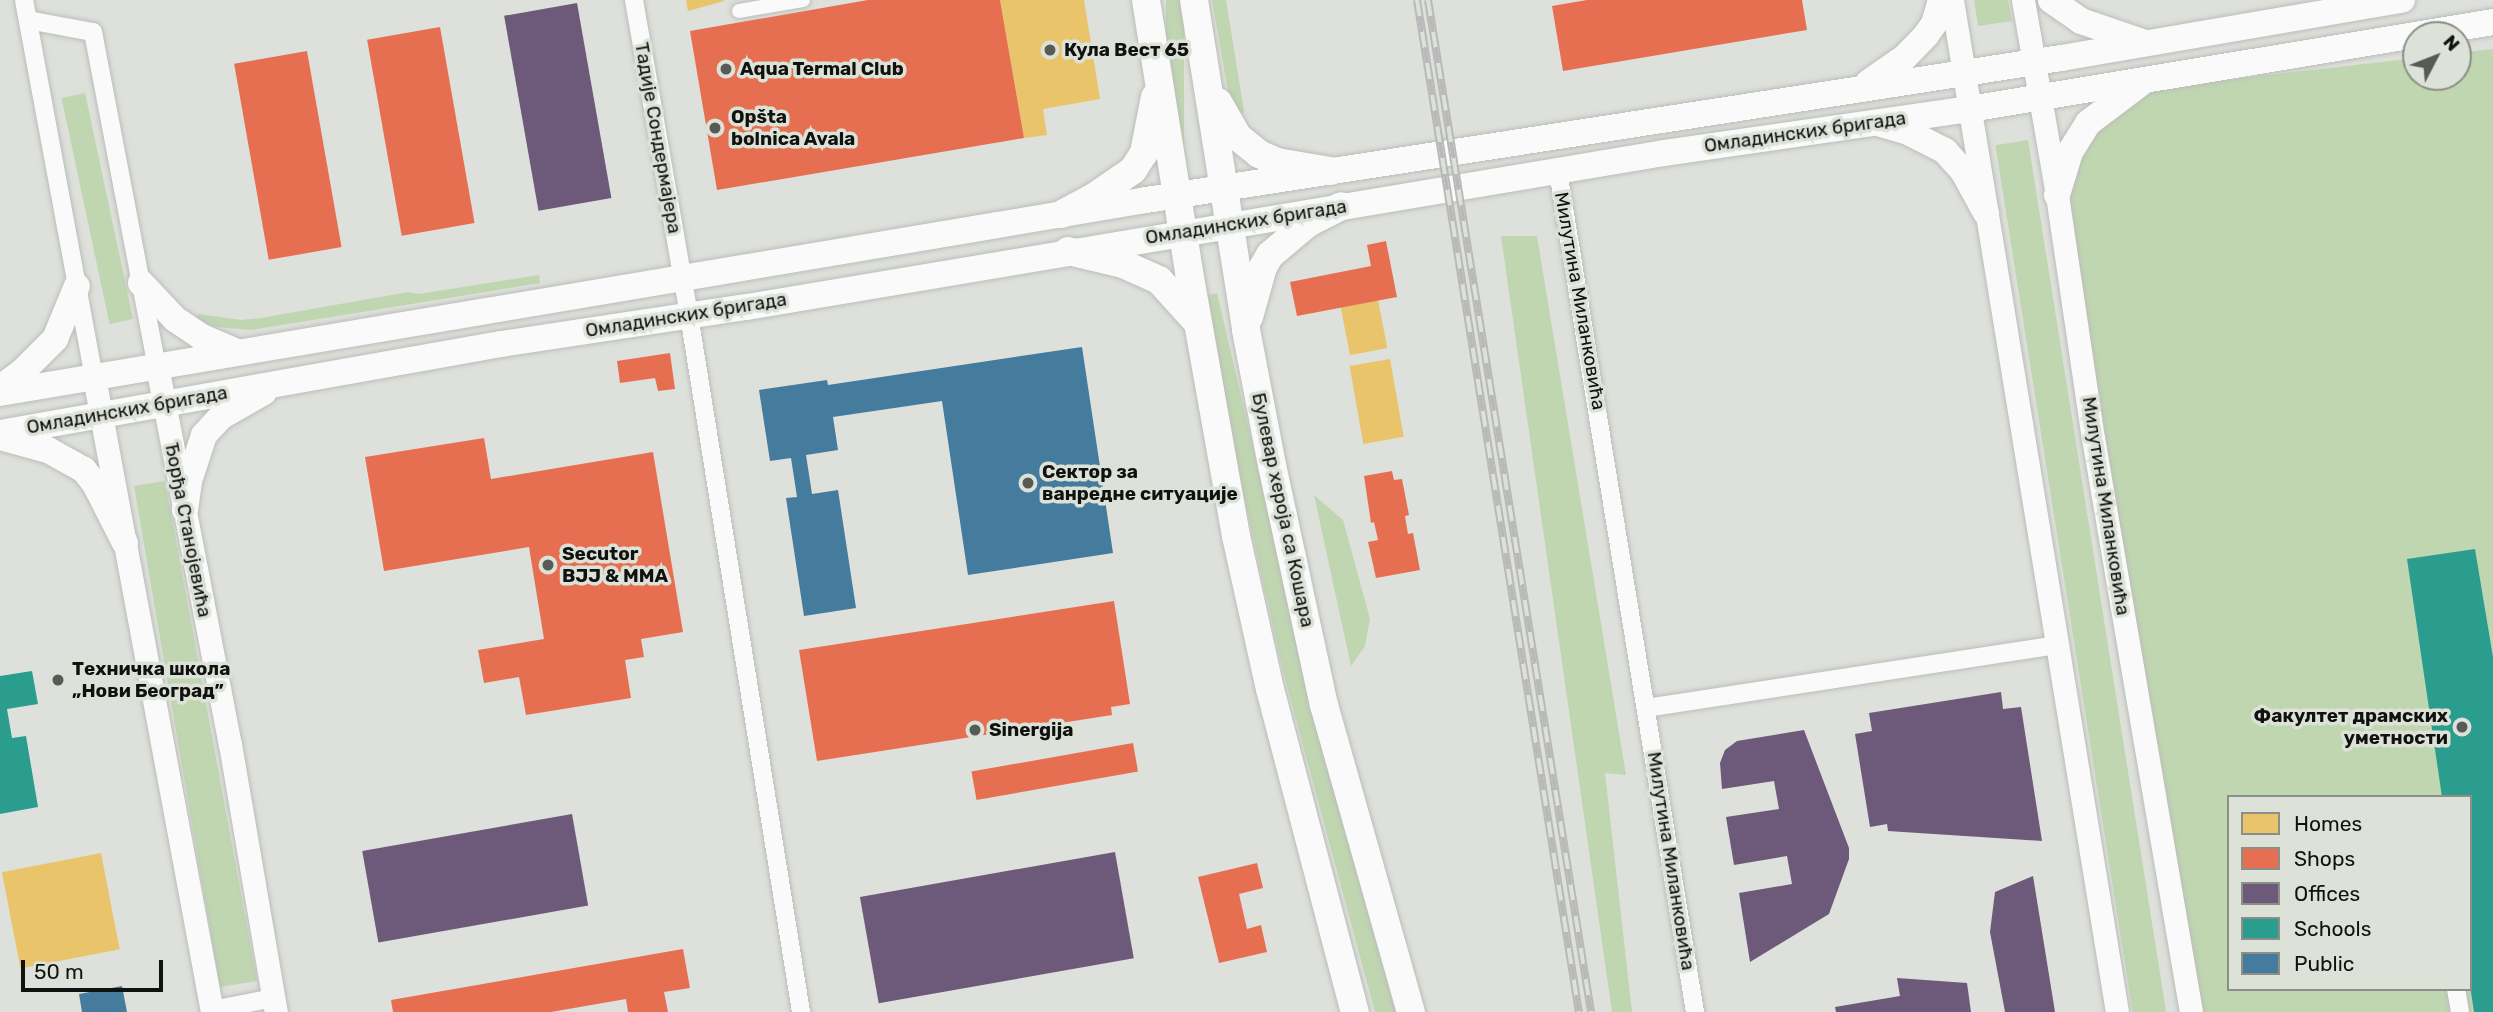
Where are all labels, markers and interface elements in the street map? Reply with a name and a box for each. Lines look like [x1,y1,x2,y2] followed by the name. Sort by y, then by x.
[2402,21,2472,91] north arrow
[2438,30,2465,56] text: N
[1064,39,1189,61] place label: Кула Вест 65
[630,41,686,235] street label: Тадије Сондермајера
[1042,42,1058,58] marker: Кула Вест 65
[740,58,904,80] place label: Aqua Termal Club
[718,61,734,77] marker: Aqua Termal Club
[731,106,856,150] place label: Opšta bolnica Avala
[1703,107,1907,157] street label: Омладинских бригада
[705,118,725,138] marker: Opšta bolnica Avala
[1550,190,1610,412] street label: Милутина Миланковића
[1144,195,1348,249] street label: Омладинских бригада
[584,288,788,342] street label: Омладинских бригада
[25,381,229,439] street label: Омладинских бригада
[1247,391,1319,629] street label: Булевар хероја са Кошара
[2077,395,2135,617] street label: Милутина Миланковића
[160,441,216,619] street label: Ђорђа Станојевића
[1042,461,1238,505] place label: Сектор за ванредне ситуације
[1020,475,1036,491] marker: Сектор за ванредне ситуације
[562,543,668,587] place label: Secutor BJJ & MMA
[540,557,556,573] marker: Secutor BJJ & MMA
[72,658,230,702] place label: Техничка школа „Нови Београд”
[50,672,66,688] marker: Техничка школа „Нови Београд”
[2254,705,2448,749] place label: Факултет драмских уметности
[989,719,1074,741] place label: Sinergija
[2454,719,2470,735] marker: Факултет драмских уметности
[967,722,983,738] marker: Sinergija
[1642,750,1700,972] street label: Милутина Миланковића
[2227,795,2472,991] legend
[2294,811,2362,836] text: Homes
[2294,846,2355,871] text: Shops
[2294,881,2360,906] text: Offices
[2294,916,2371,941] text: Schools
[24,946,166,990] scale bar
[2294,951,2354,976] text: Public
[34,959,84,984] text: 50 m

